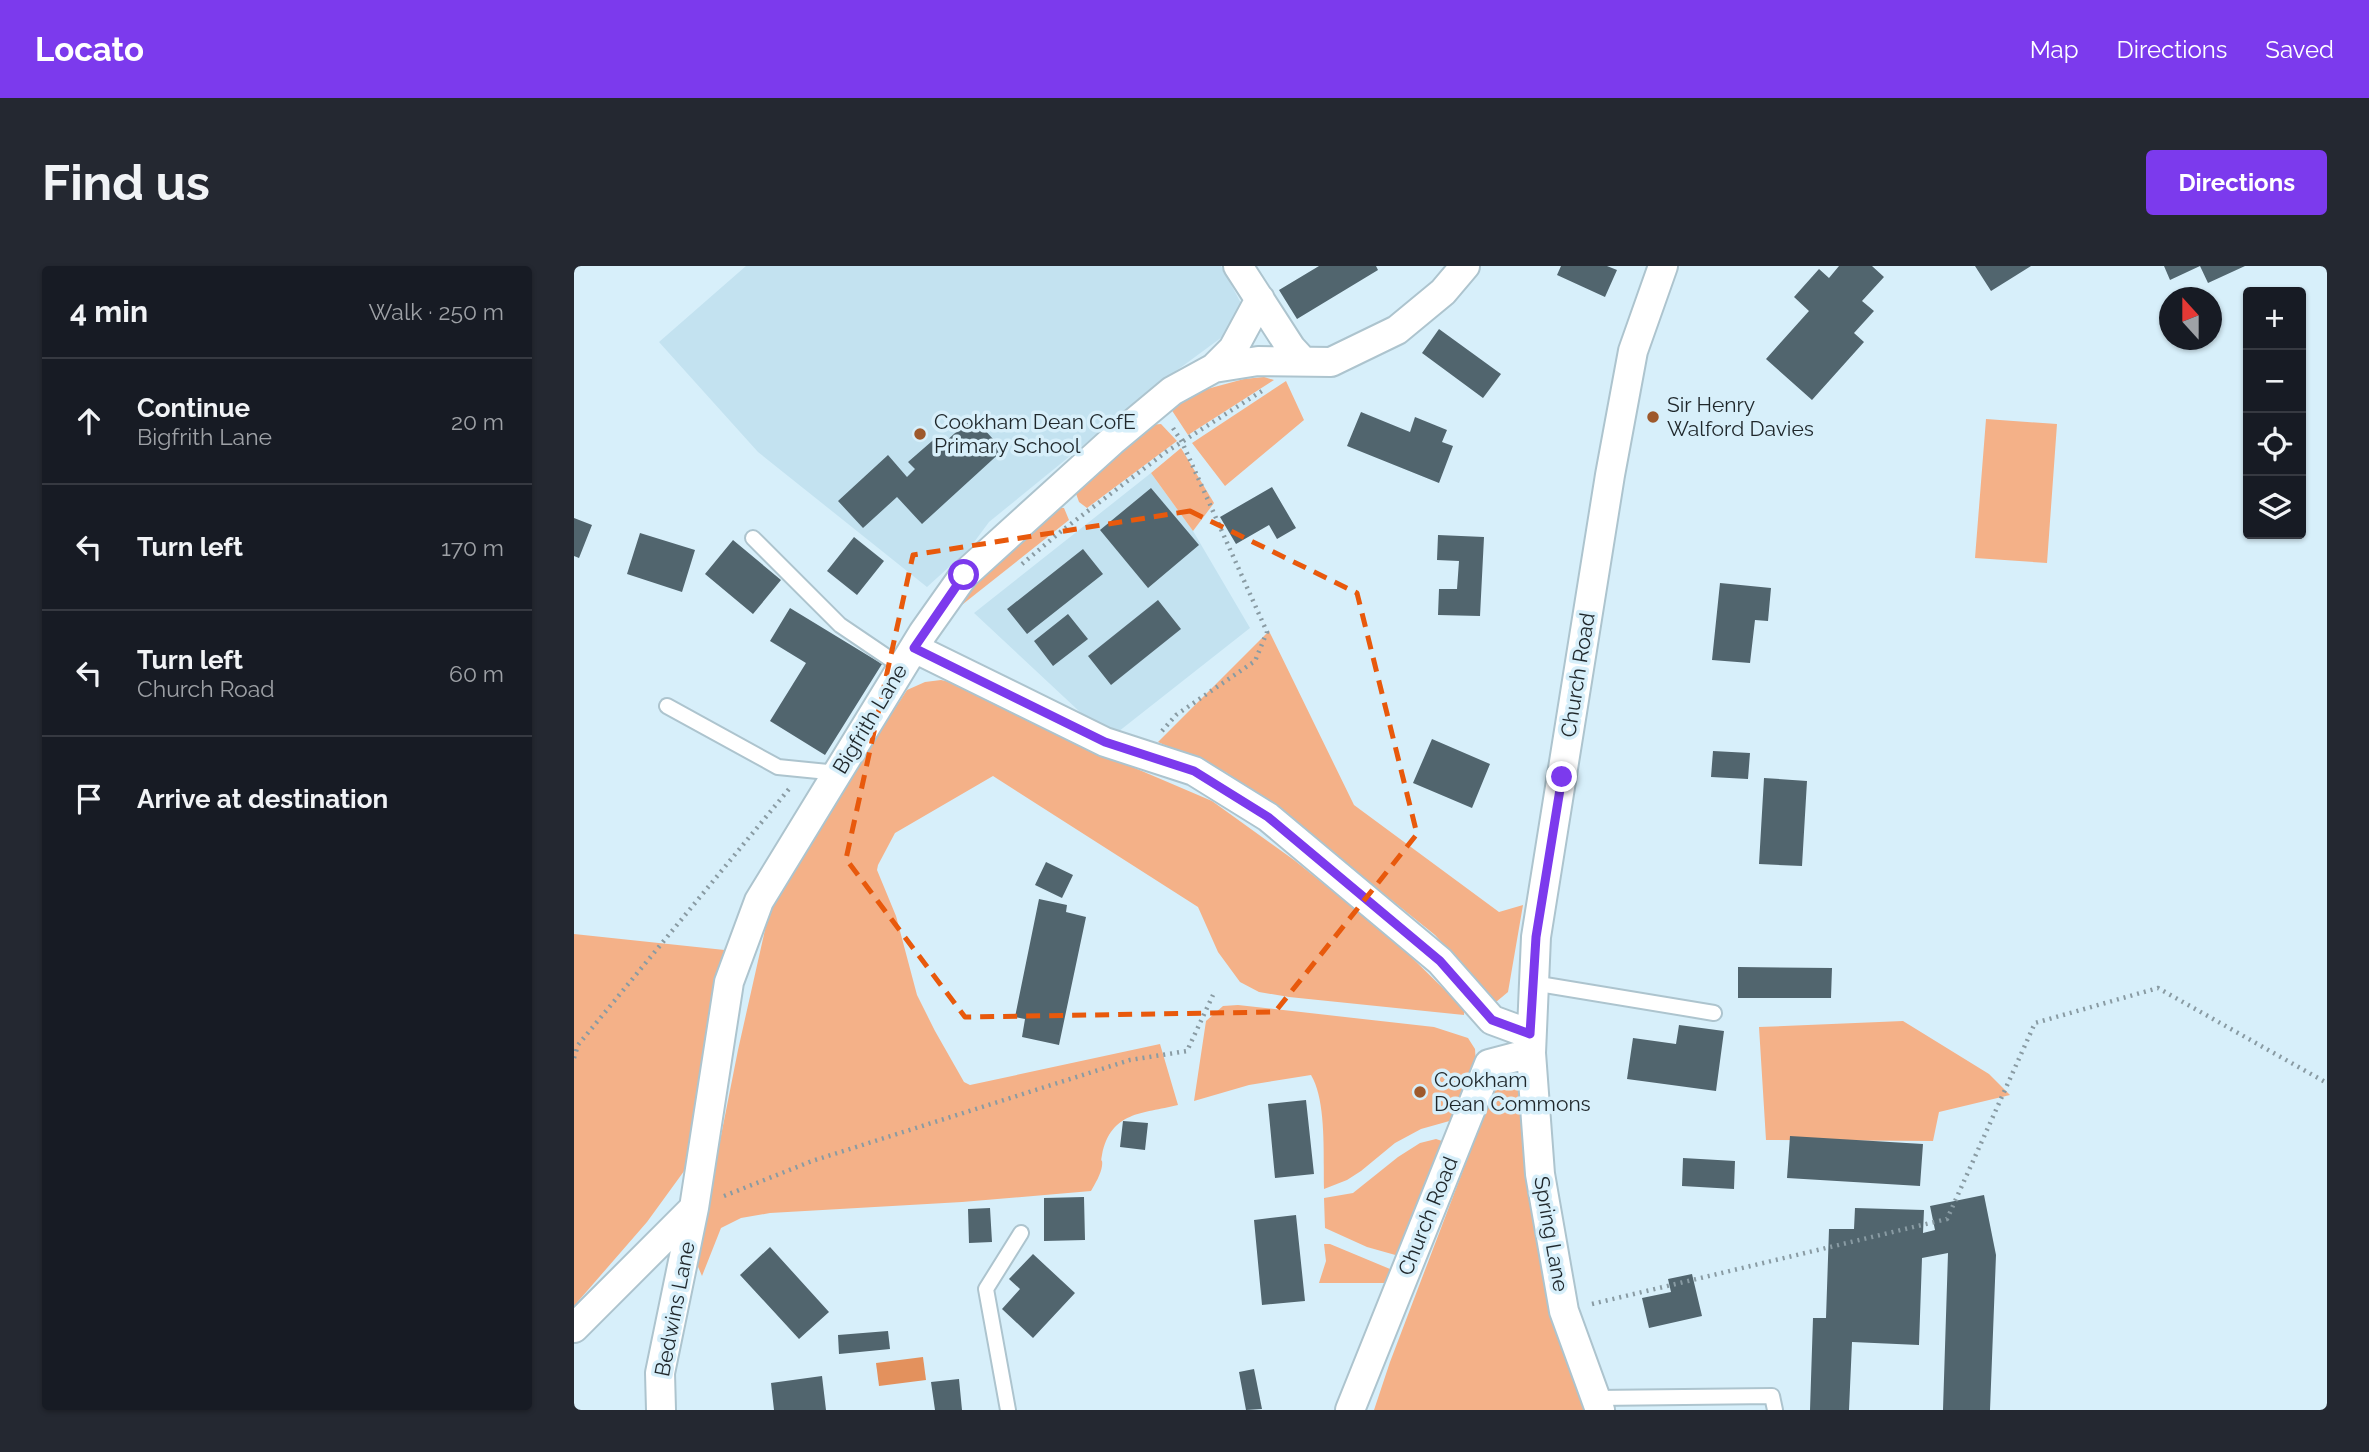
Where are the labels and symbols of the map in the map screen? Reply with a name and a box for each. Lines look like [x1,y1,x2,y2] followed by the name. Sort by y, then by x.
[2159,287,2222,350] north arrow
[1667,392,1814,441] place label: Sir Henry Walford Davies
[934,409,1136,458] place label: Cookham Dean CofE Primary School
[1645,409,1661,425] marker: Sir Henry Walford Davies
[912,426,928,442] marker: Cookham Dean CofE Primary School
[948,559,979,590] route start
[1555,611,1600,739] street label: Church Road
[827,659,912,778] street label: Bigfrith Lane
[1546,761,1577,792] route end
[1434,1067,1591,1116] place label: Cookham Dean Commons
[1412,1084,1428,1100] marker: Cookham Dean Commons
[1392,1153,1463,1279] street label: Church Road
[1529,1174,1574,1293] street label: Spring Lane
[649,1239,700,1379] street label: Bedwins Lane

